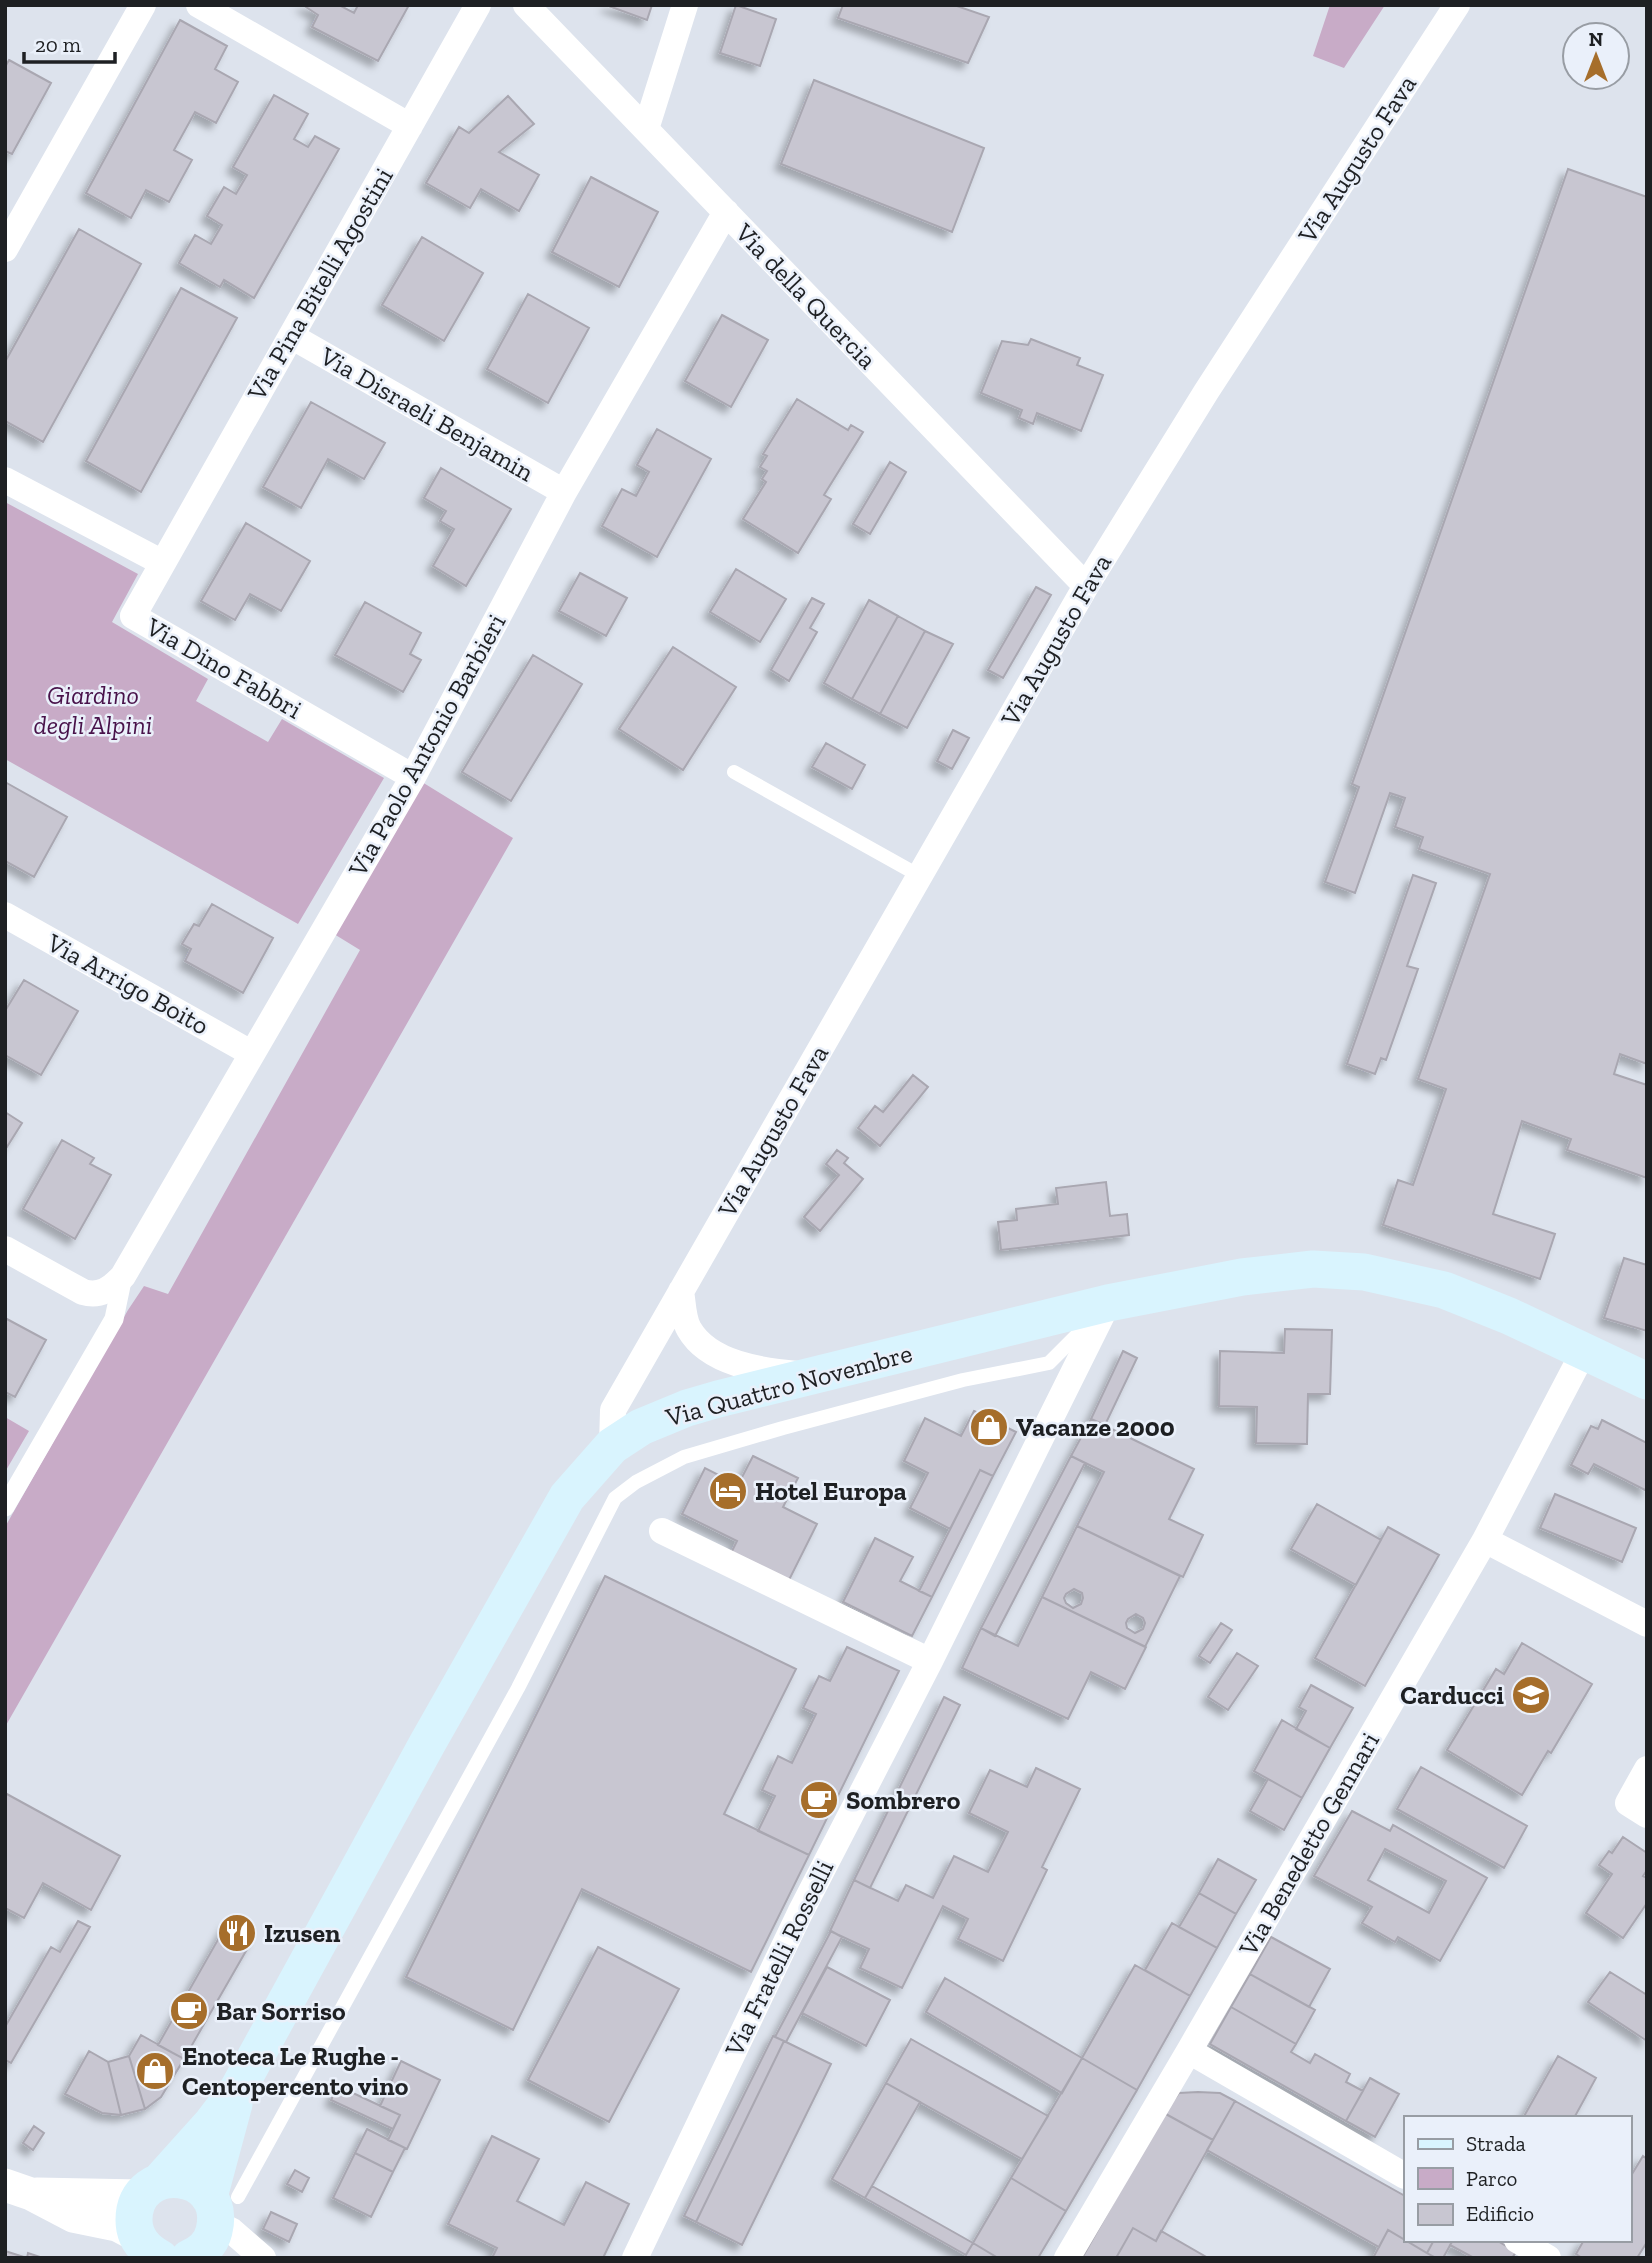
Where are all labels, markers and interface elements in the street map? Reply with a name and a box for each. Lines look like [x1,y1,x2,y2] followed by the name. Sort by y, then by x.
[24,21,116,65] scale bar
[1561,21,1631,91] north arrow
[1589,28,1603,51] text: N
[35,32,81,57] text: 20 m
[1290,69,1423,250] street label: Via Augusto Fava
[240,162,400,407] street label: Via Pina Bitelli Agostini
[728,216,884,376] street label: Via della Quercia
[314,339,540,488] street label: Via Disraeli Benjamin
[993,548,1118,733] street label: Via Augusto Fava
[341,608,513,883] street label: Via Paolo Antonio Barbieri
[140,610,308,725] street label: Via Dino Fabbri
[34,679,152,741] park label: Giardino degli Alpini
[41,926,215,1042] street label: Via Arrigo Boito
[710,1039,835,1224] street label: Via Augusto Fava
[661,1337,916,1434] street label: Via Quattro Novembre
[968,1406,1010,1448] shop icon: Vacanze 2000
[1016,1411,1175,1443] place label: Vacanze 2000
[707,1470,749,1512] hotel icon: Hotel Europa
[755,1475,907,1507] place label: Hotel Europa
[1510,1674,1552,1716] school or university icon: Carducci
[1400,1679,1504,1711] place label: Carducci
[1231,1726,1386,1962] street label: Via Benedetto Gennari
[798,1779,840,1821] cafe icon: Sombrero
[846,1784,961,1816] place label: Sombrero
[717,1855,840,2062] street label: Via Fratelli Rosselli
[216,1912,258,1954] restaurant icon: Izusen
[264,1917,341,1949] place label: Izusen
[168,1990,210,2032] cafe icon: Bar Sorriso
[216,1995,346,2027] place label: Bar Sorriso
[182,2040,409,2102] place label: Enoteca Le Rughe - Centopercento vino
[134,2050,176,2092] shop icon: Enoteca Le Rughe - Centopercento vino
[1404,2116,1631,2242] legend
[1466,2131,1526,2156] text: Strada
[1466,2166,1517,2191] text: Parco
[1466,2201,1534,2226] text: Edificio

